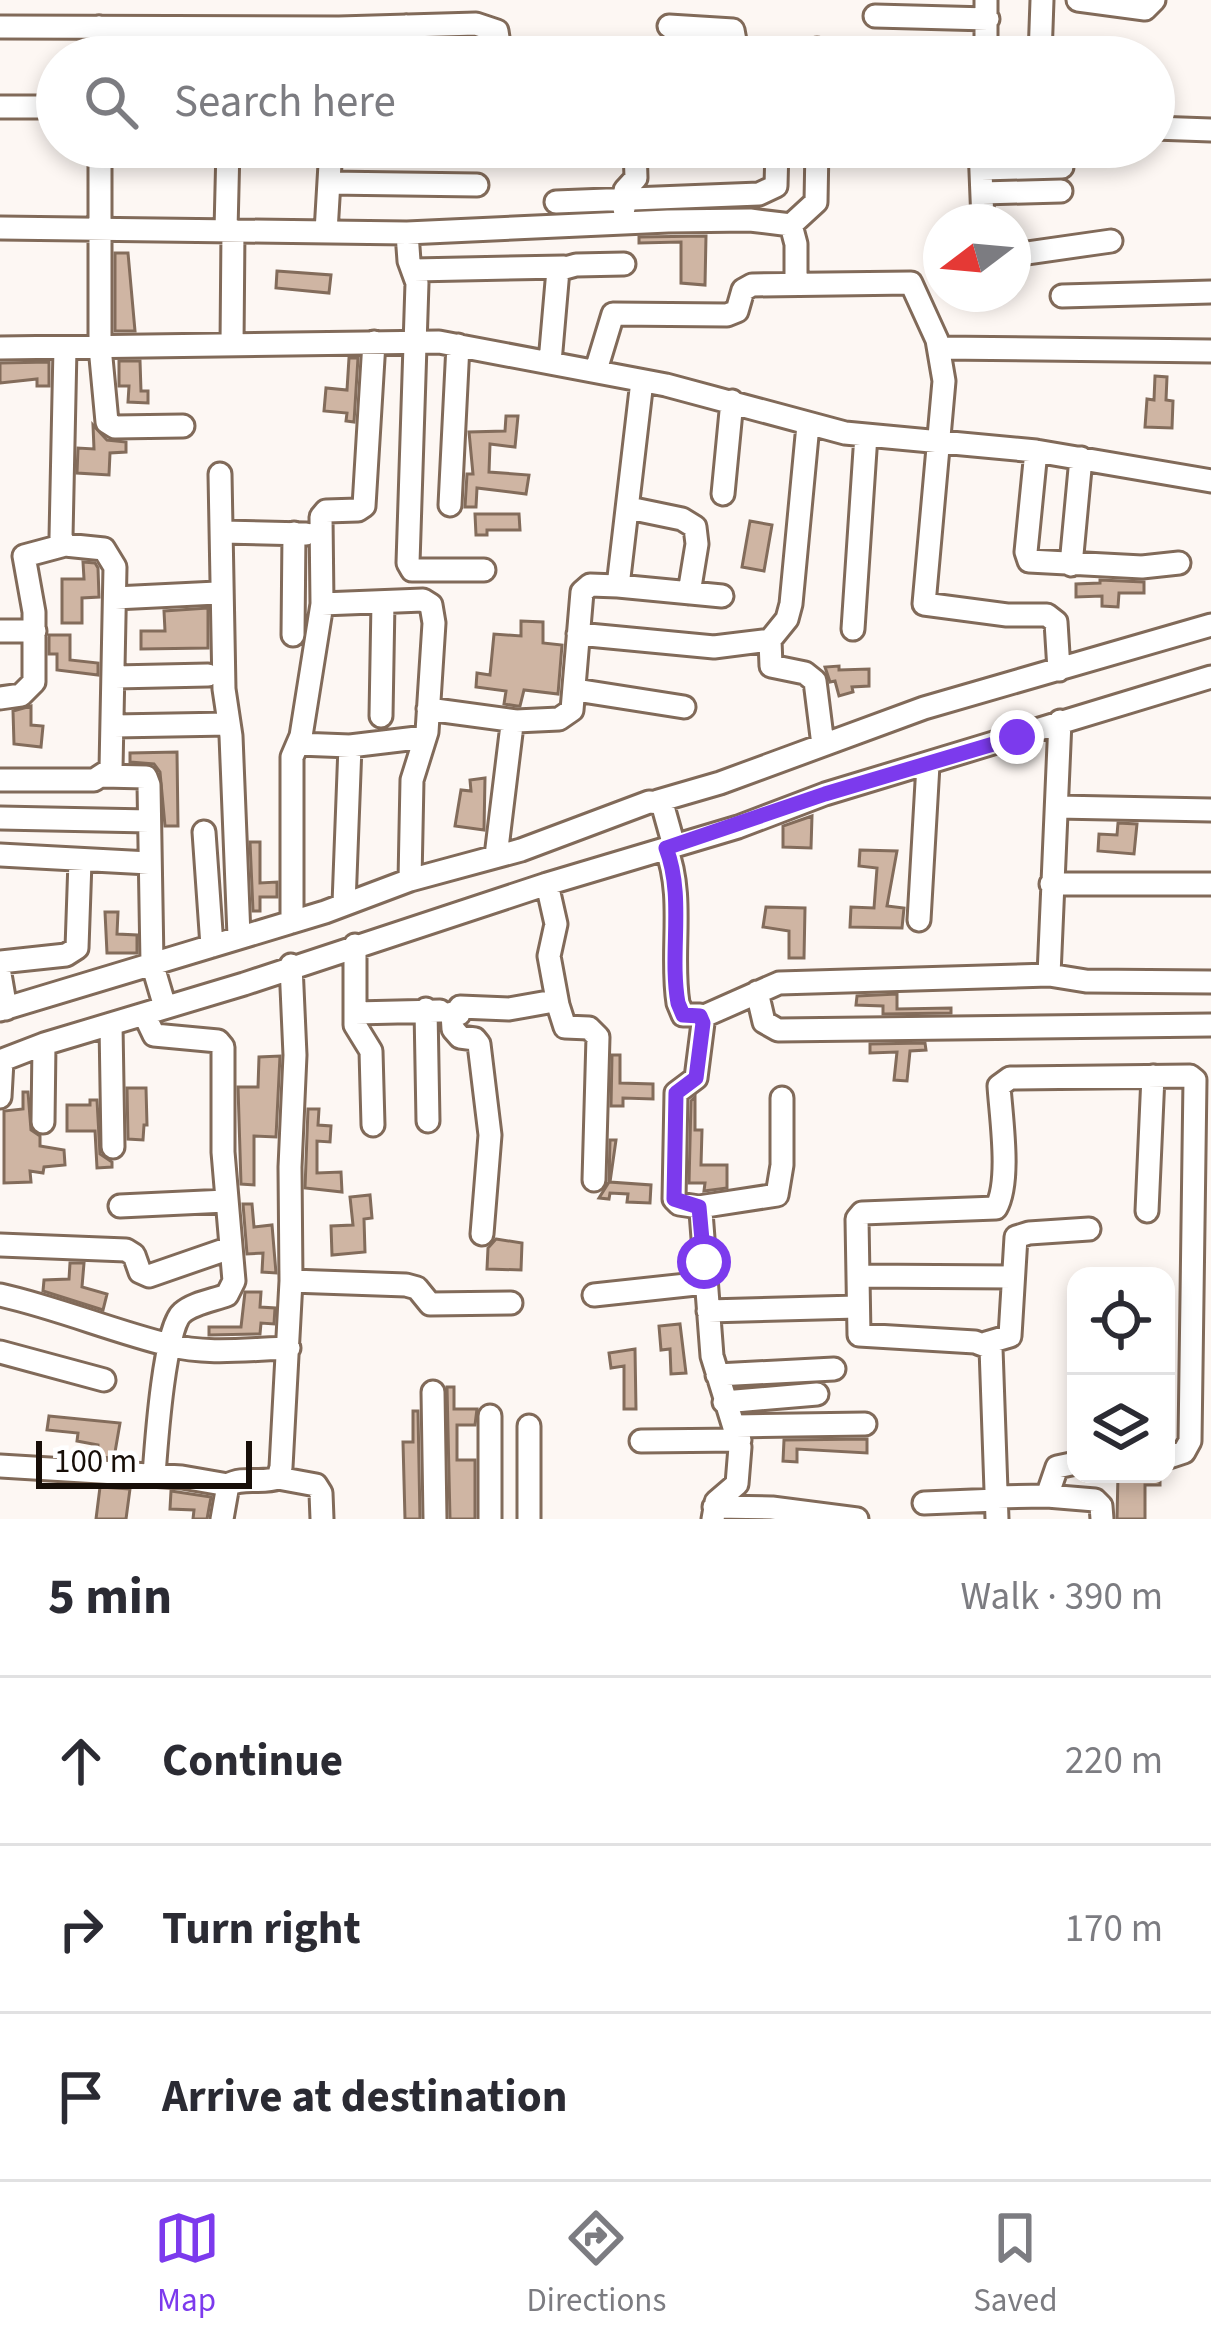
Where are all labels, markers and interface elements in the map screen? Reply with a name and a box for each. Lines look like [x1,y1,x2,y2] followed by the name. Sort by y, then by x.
[36,36,1175,168] search box
[78,69,144,135] icon: search
[174,70,396,134] text: Search here
[923,204,1031,312] north arrow
[990,710,1044,764] route end
[677,1235,731,1289] route start
[1067,1267,1175,1483] map controls
[1067,1267,1175,1375] button: locate
[1067,1375,1175,1483] button: layers
[36,1435,252,1488] scale bar
[54,1438,137,1485] text: 100 m
[48,1561,172,1633] text: 5 min
[960,1569,1163,1625] text: Walk · 390 m
[48,1728,114,1794] icon: ahead
[162,1729,343,1793] text: Continue
[1065,1733,1163,1789] text: 220 m
[48,1896,114,1962] icon: right
[162,1897,361,1961] text: Turn right
[1065,1901,1163,1957] text: 170 m
[48,2064,114,2130] icon: arrive
[162,2065,567,2129] text: Arrive at destination
[154,2205,220,2324] tab: Map
[527,2205,666,2324] tab: Directions
[973,2205,1057,2324] tab: Saved

